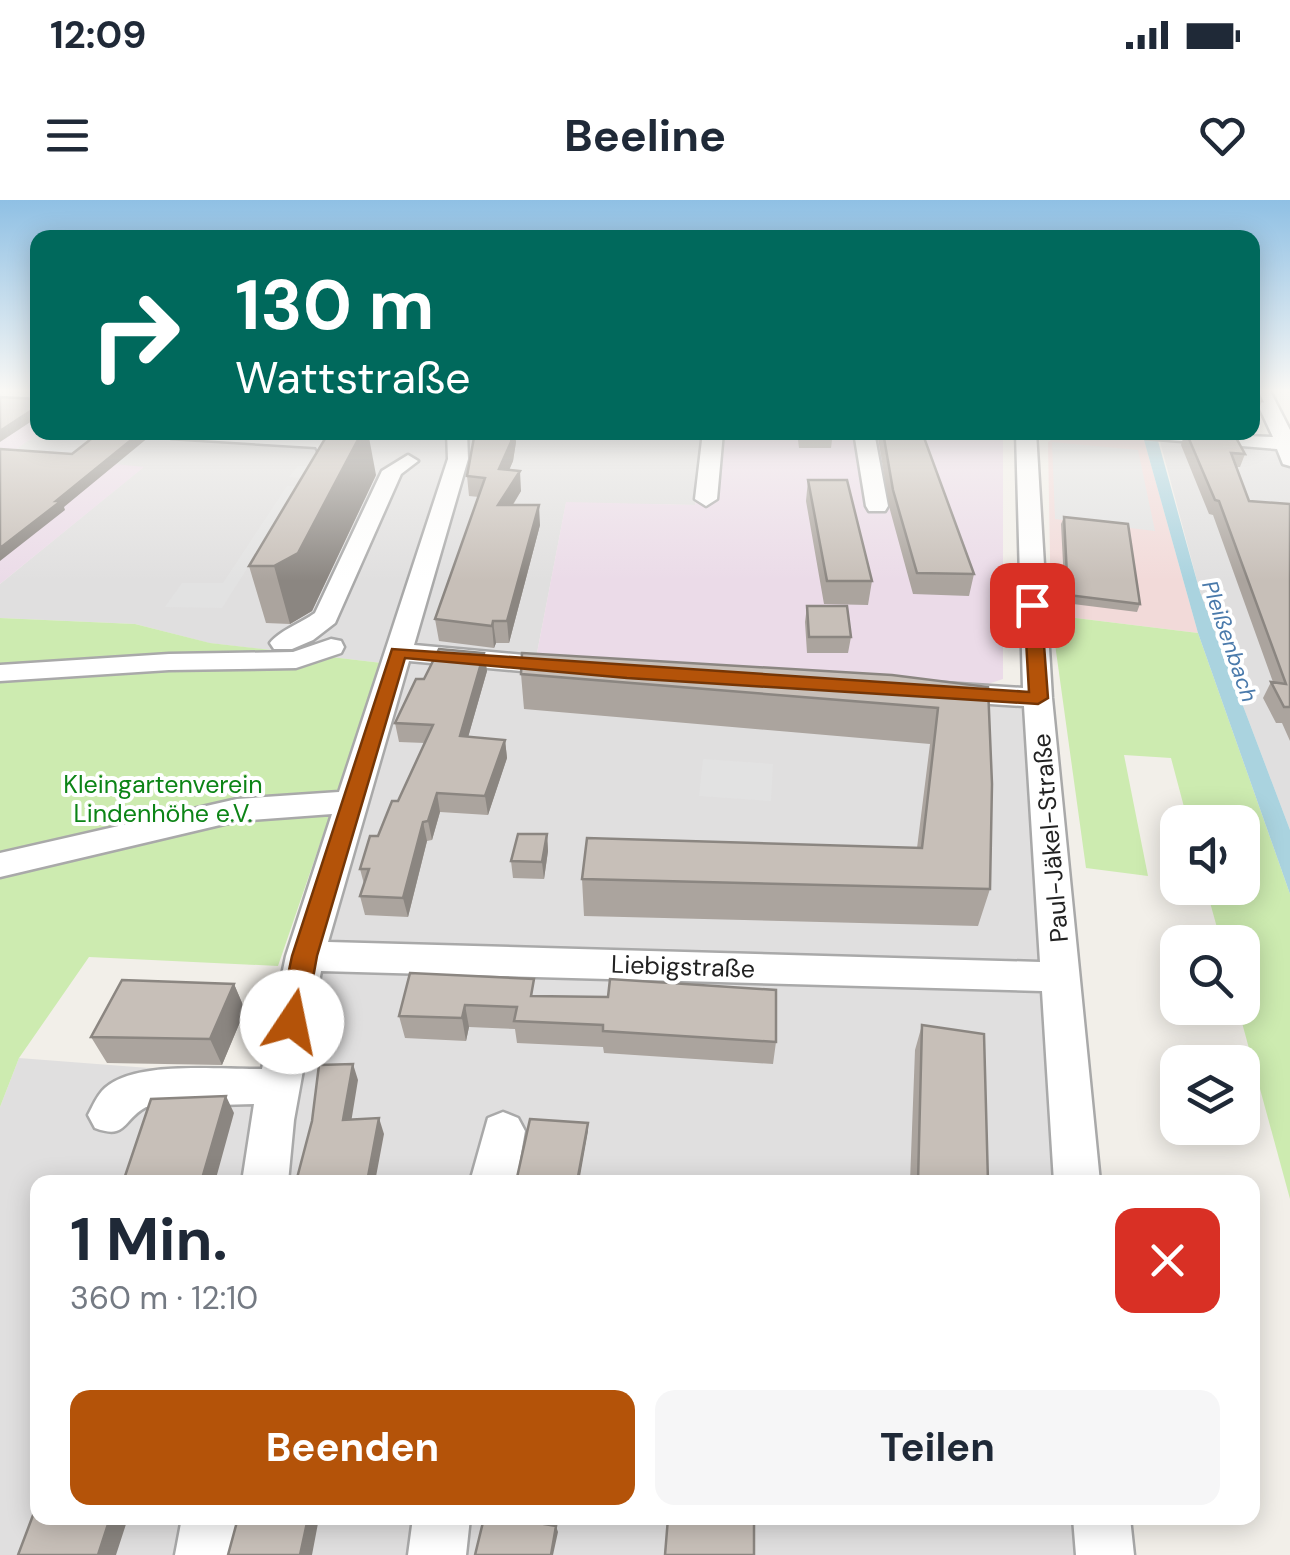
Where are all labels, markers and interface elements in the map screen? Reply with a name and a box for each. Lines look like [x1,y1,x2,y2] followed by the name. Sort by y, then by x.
[50,10,146,60] text: 12:09
[564,106,726,165] text: Beeline
[40,108,95,163] icon: menu
[1195,108,1250,163] icon: heart
[235,260,434,351] text: 130 m
[70,270,200,400] icon: right
[235,348,471,407] text: Wattstraße
[990,563,1075,648] pin
[1195,577,1264,706] water label: Pleißenbach
[1005,578,1060,633] icon: arrive
[1025,732,1076,944] street label: Paul-Jäkel-Straße
[63,768,263,830] park label: Kleingartenverein Lindenhöhe e.V.
[1160,805,1260,1145] map controls
[1160,805,1260,905] button: sound
[1160,925,1260,1025] button: search
[610,947,756,986] street label: Liebigstraße
[240,970,344,1074] position arrow
[1160,1045,1260,1145] button: layers
[70,1200,228,1279] text: 1 Min.
[1115,1208,1220,1313] button: close
[70,1277,258,1319] text: 360 m · 12:10
[70,1390,635,1505] button: Beenden
[655,1390,1220,1505] button: Teilen

